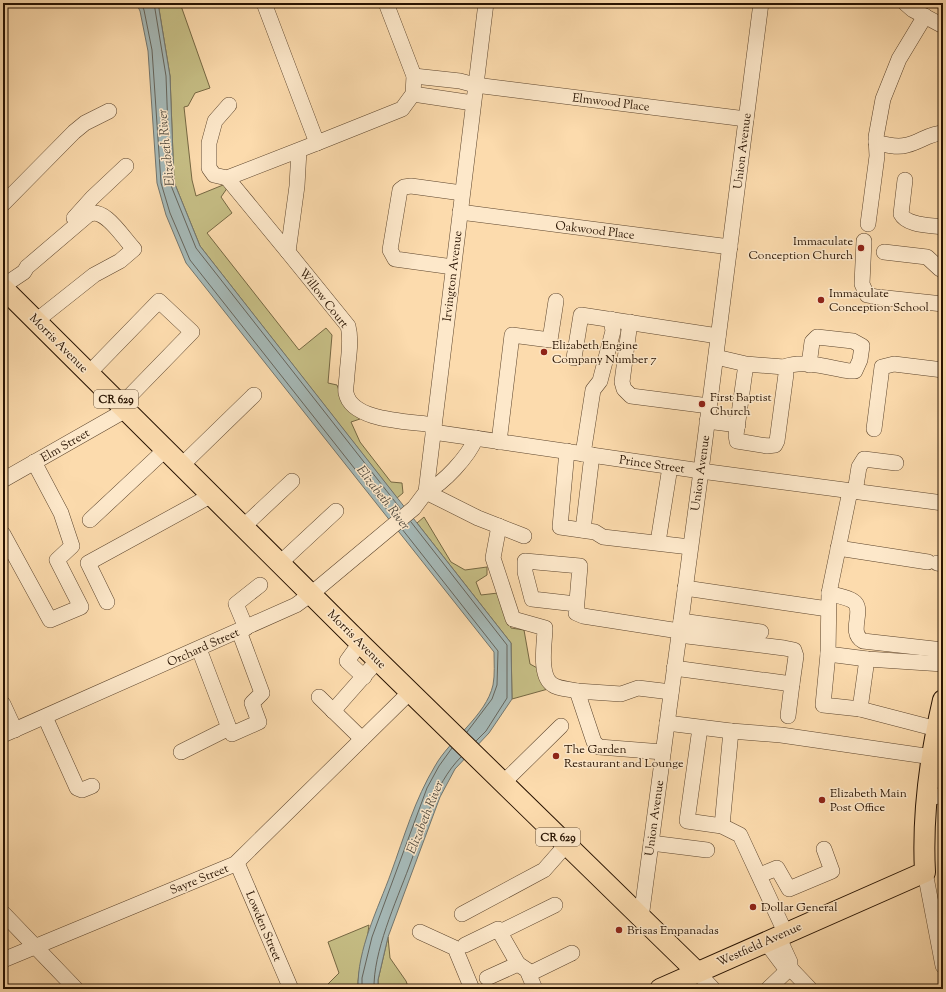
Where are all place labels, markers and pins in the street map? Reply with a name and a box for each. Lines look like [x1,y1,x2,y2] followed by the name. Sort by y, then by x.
[749,233,853,265] place label: Immaculate Conception Church
[856,243,866,253] marker: Immaculate Conception Church
[829,285,930,317] place label: Immaculate Conception School
[816,295,826,305] marker: Immaculate Conception School
[552,337,657,369] place label: Elizabeth Engine Company Number 7
[539,347,549,357] marker: Elizabeth Engine Company Number 7
[710,389,772,421] place label: First Baptist Church
[697,399,707,409] marker: First Baptist Church
[564,741,684,773] place label: The Garden Restaurant and Lounge
[551,751,561,761] marker: The Garden Restaurant and Lounge
[830,785,907,817] place label: Elizabeth Main Post Office
[817,795,827,805] marker: Elizabeth Main Post Office
[761,899,838,917] place label: Dollar General
[748,902,758,912] marker: Dollar General
[627,922,719,940] place label: Brisas Empanadas
[614,925,624,935] marker: Brisas Empanadas

